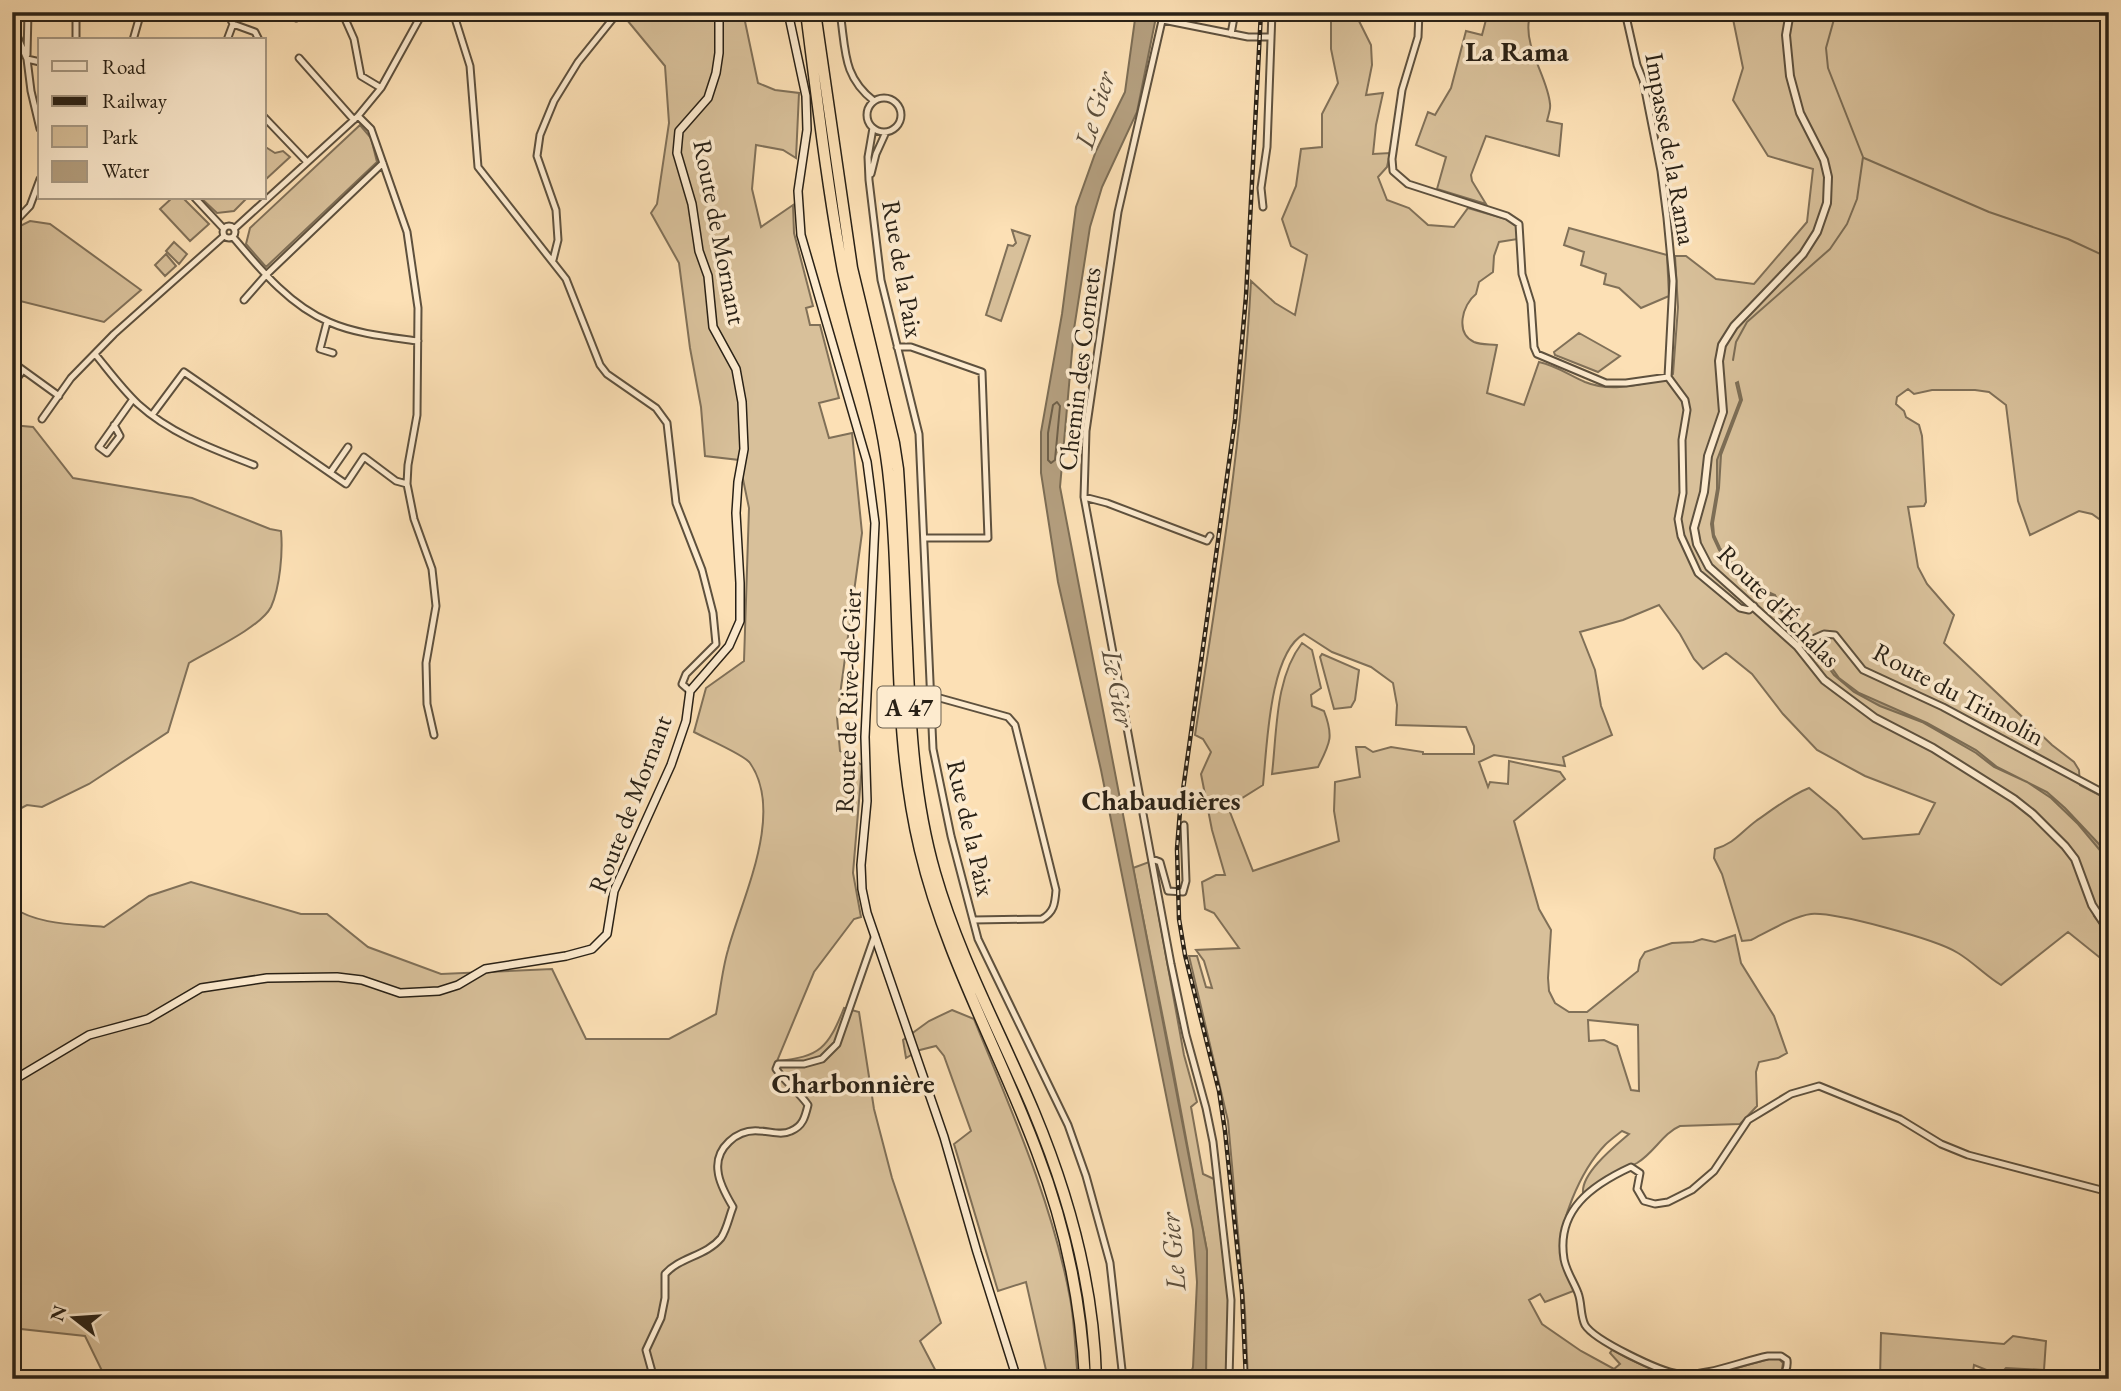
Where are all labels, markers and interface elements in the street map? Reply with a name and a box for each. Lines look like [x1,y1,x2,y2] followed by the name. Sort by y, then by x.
[1465,33,1570,69] district label: La Rama
[38,38,266,200] legend
[1637,50,1705,248] street label: Impasse de la Rama
[102,53,146,80] text: Road
[1065,66,1123,154] water label: Le Gier
[102,87,168,114] text: Railway
[102,123,139,150] text: Park
[685,137,755,327] street label: Route de Mornant
[102,157,149,184] text: Water
[874,198,932,341] street label: Rue de la Paix
[1050,265,1108,473] street label: Chemin des Cornets
[1710,537,1848,675] street label: Route d'Échalas
[827,588,869,814] street label: Route de Rive-de-Gier
[1867,634,2051,754] street label: Route du Trimolin
[1094,645,1144,731] water label: Le Gier
[878,686,940,728] road number: A 47
[581,710,679,898] street label: Route de Mornant
[939,757,1003,900] street label: Rue de la Paix
[1082,782,1240,818] district label: Chabaudières
[771,1065,935,1101] district label: Charbonnière
[1151,1210,1193,1294] water label: Le Gier
[38,1282,108,1352] north arrow
[44,1302,73,1324] text: N

